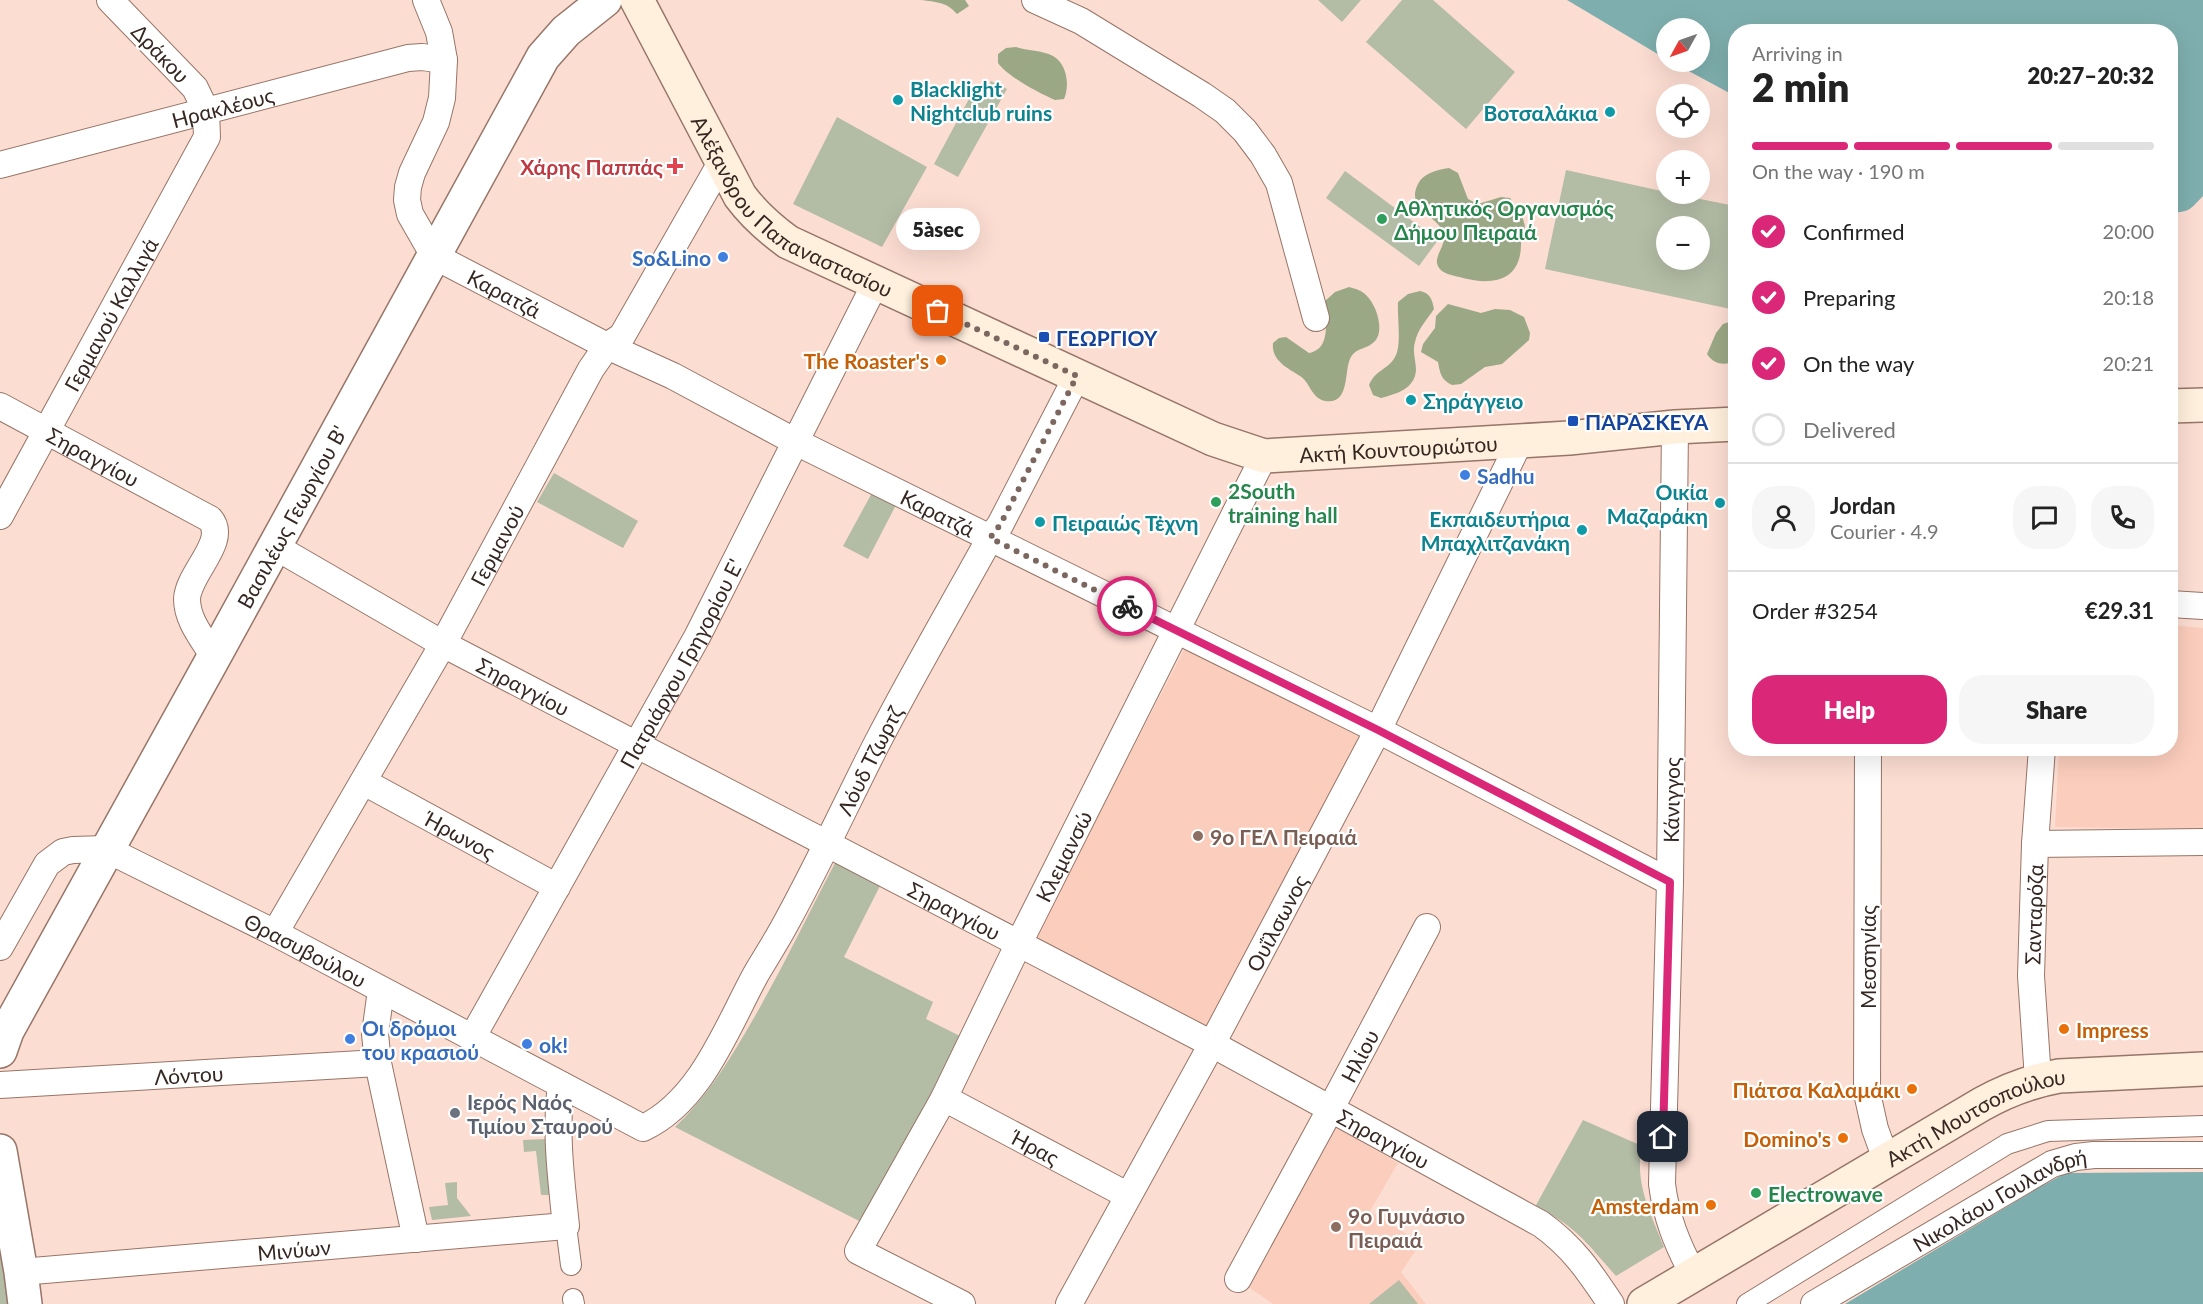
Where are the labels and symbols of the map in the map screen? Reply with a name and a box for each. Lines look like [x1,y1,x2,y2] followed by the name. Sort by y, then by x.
[127,18,195,88] street label: Δράκου
[1656,18,1710,72] north arrow
[910,76,1052,125] place label: Blacklight Nightclub ruins
[169,81,276,132] street label: Ηρακλέους
[891,93,905,107] marker: Blacklight Nightclub ruins
[1484,100,1598,125] place label: Βοτσαλάκια
[1603,105,1617,119] marker: Βοτσαλάκια
[687,111,897,301] street label: Αλέξανδρου Παπαναστασίου
[520,154,663,179] place label: Χάρης Παππάς
[668,159,682,173] marker: Χάρης Παππάς
[1393,195,1614,244] place label: Αθλητικός Οργανισμός Δήμου Πειραιά
[896,209,980,251] callout: 5àsec
[1375,212,1389,226] marker: Αθλητικός Οργανισμός Δήμου Πειραιά
[58,233,163,395] street label: Γερμανού Καλλιγά
[632,245,711,270] place label: So&Lino
[716,250,730,264] marker: So&Lino
[464,263,546,322] street label: Καρατζά
[912,285,963,336] pin
[1056,325,1158,350] place label: ΓΕΩΡΓΙΟΥ
[1037,330,1051,344] marker: ΓΕΩΡΓΙΟΥ
[803,348,929,373] place label: The Roaster's
[934,353,948,367] marker: The Roaster's
[1423,388,1523,413] place label: Σηράγγειο
[1404,393,1418,407] marker: Σηράγγειο
[1585,409,1709,434] place label: ΠΑΡΑΣΚΕΥΑ
[1566,414,1580,428] marker: ΠΑΡΑΣΚΕΥΑ
[43,421,144,491] street label: Σηραγγίου
[231,421,351,612] street label: Βασιλέως Γεωργίου Β'
[1298,430,1498,466] street label: Ακτή Κουντουριώτου
[1477,463,1535,488] place label: Sadhu
[1458,468,1472,482] marker: Sadhu
[1228,478,1338,527] place label: 2South training hall
[1607,479,1708,528] place label: Οικία Μαζαράκη
[897,483,980,541] street label: Καρατζά
[1209,495,1223,509] marker: 2South training hall
[1713,496,1727,510] marker: Οικία Μαζαράκη
[464,500,528,590] street label: Γερμανού
[1421,506,1570,555] place label: Εκπαιδευτήρια Μπαχλιτζανάκη
[1052,510,1198,535] place label: Πειραιώς Τἐχνη
[1033,515,1047,529] marker: Πειραιώς Τἐχνη
[1575,523,1589,537] marker: Εκπαιδευτήρια Μπαχλιτζανάκη
[614,554,747,772] street label: Πατριάρχου Γρηγορίου Ε'
[1097,576,1157,636] courier
[473,651,574,720] street label: Σηραγγίου
[831,701,907,819] street label: Λόυδ Τζωρτζ
[1658,757,1684,843] street label: Κάνιγγος
[420,805,500,864] street label: Ήρωνος
[1029,806,1096,906] street label: Κλεμανσώ
[1210,824,1357,849] place label: 9ο ΓΕΛ Πειραιά
[1191,829,1205,843] marker: 9ο ΓΕΛ Πειραιά
[2019,863,2047,965] street label: Σανταρόζα
[1240,870,1312,975] street label: Ουΐλσωνος
[904,876,1005,944] street label: Σηραγγίου
[1855,905,1880,1009] street label: Μεσσηνίας
[240,907,371,992] street label: Θρασυβούλου
[362,1015,479,1064] place label: Οι δρόμοι του κρασιού
[2076,1017,2149,1042] place label: Impress
[2057,1022,2071,1036] marker: Impress
[1335,1025,1383,1086] street label: Ηλίου
[343,1032,357,1046] marker: Οι δρόμοι του κρασιού
[539,1032,568,1057] place label: ok!
[520,1037,534,1051] marker: ok!
[153,1060,224,1089] street label: Λόντου
[1881,1063,2066,1171] street label: Ακτή Μουτσοπούλου
[1733,1077,1900,1102] place label: Πιάτσα Καλαμάκι
[1905,1082,1919,1096] marker: Πιάτσα Καλαμάκι
[467,1089,613,1138] place label: Ιερός Ναός Τιμίου Σταυρού
[1334,1103,1434,1173] street label: Σηραγγίου
[448,1106,462,1120] marker: Ιερός Ναός Τιμίου Σταυρού
[1637,1111,1688,1162] pin
[1006,1123,1064,1170] street label: Ήρας
[1743,1126,1831,1151] place label: Domino's
[1836,1131,1850,1145] marker: Domino's
[1908,1143,2088,1256] street label: Νικολάου Γουλανδρή
[1768,1181,1883,1206] place label: Electrowave
[1749,1186,1763,1200] marker: Electrowave
[1590,1193,1699,1218] place label: Amsterdam
[1704,1198,1718,1212] marker: Amsterdam
[1348,1203,1465,1252] place label: 9ο Γυμνάσιο Πειραιά
[1329,1220,1343,1234] marker: 9ο Γυμνάσιο Πειραιά
[256,1233,332,1265] street label: Μινύων

